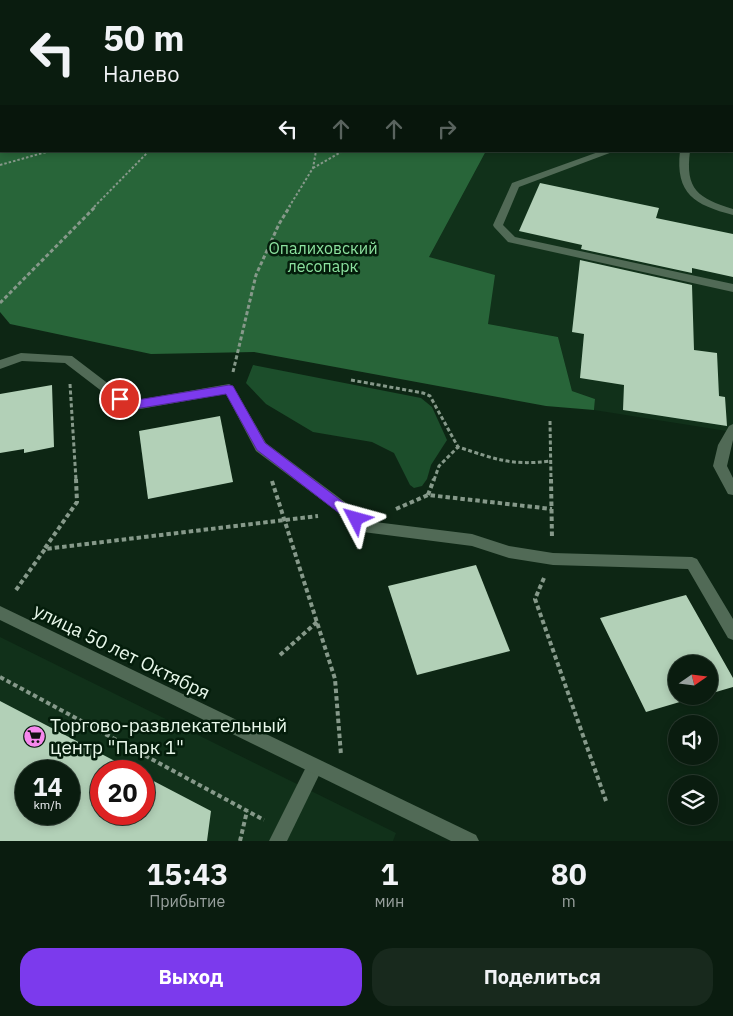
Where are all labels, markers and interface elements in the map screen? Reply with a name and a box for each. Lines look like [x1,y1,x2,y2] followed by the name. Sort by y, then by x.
[103,15,185,61] text: 50 m
[20,20,85,85] icon: left
[103,59,180,88] text: Налево
[274,115,302,143] icon: left
[327,115,355,143] icon: ahead
[380,115,408,143] icon: ahead
[433,115,461,143] icon: right
[268,238,378,276] park label: Опалиховский лесопарк
[99,378,141,420] pin
[106,385,134,413] icon: arrive
[329,492,381,544] position arrow
[30,598,214,704] street label: улица 50 лет Октября
[668,655,718,705] north arrow
[668,655,718,825] map controls
[50,713,287,759] place label: Торгово-развлекательный центр "Парк 1"
[668,715,718,765] button: sound
[22,724,46,748] supermarket icon: Торгово-развлекательный центр "Парк 1"
[90,760,155,825] speed limit sign: 20
[32,770,63,803] text: 14
[668,775,718,825] button: layers
[33,797,62,812] text: km/h
[146,854,228,893] text: 15:43
[380,854,398,893] text: 1
[551,854,587,893] text: 80
[149,891,225,911] text: Прибытие
[374,891,404,911] text: мин
[562,891,576,911] text: m
[20,948,362,1006] button: Выход
[372,948,713,1006] button: Поделиться

